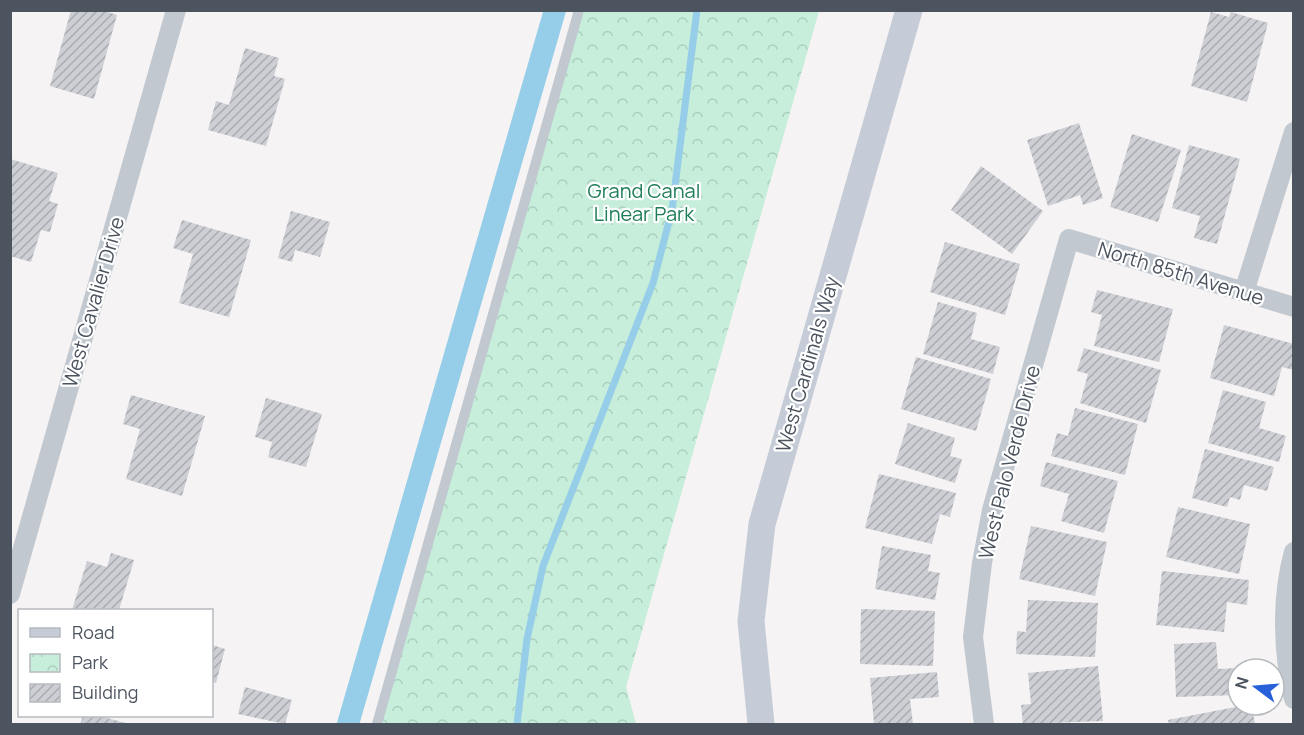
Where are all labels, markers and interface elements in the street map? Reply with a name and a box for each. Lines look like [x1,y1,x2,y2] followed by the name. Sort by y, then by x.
[588,177,700,227] park label: Grand Canal Linear Park
[56,213,130,391] street label: West Cavalier Drive
[1095,235,1267,311] street label: North 85th Avenue
[769,273,845,455] street label: West Cardinals Way
[972,362,1046,562] street label: West Palo Verde Drive
[18,609,213,717] legend
[72,620,115,644] text: Road
[72,650,109,674] text: Park
[1226,657,1286,717] north arrow
[1229,674,1254,691] text: N
[72,680,138,704] text: Building

